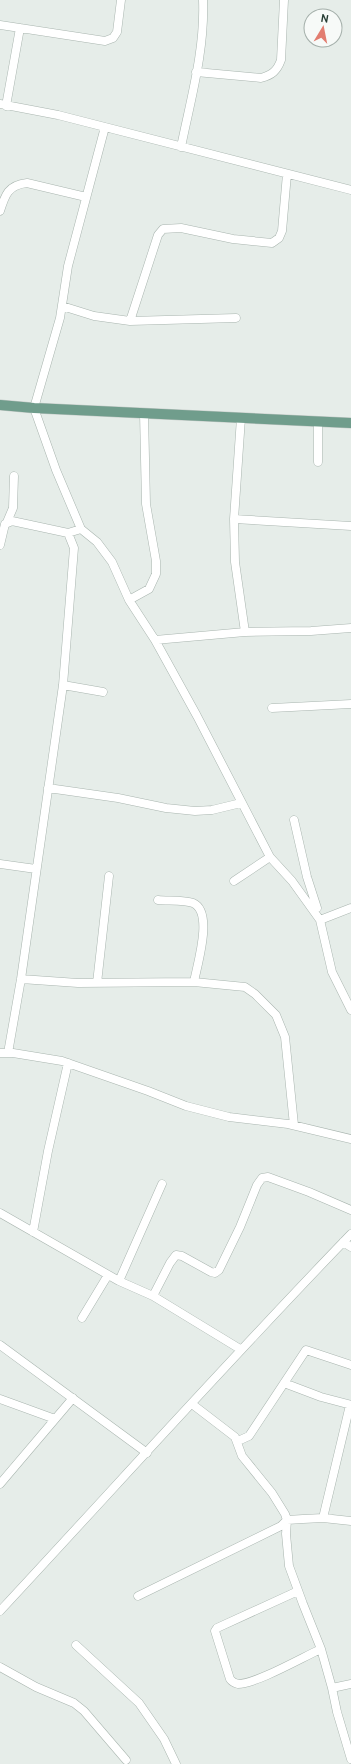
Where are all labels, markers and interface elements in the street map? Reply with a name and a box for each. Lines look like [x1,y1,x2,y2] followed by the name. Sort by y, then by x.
[303,8,343,48] north arrow
[320,11,330,26] text: N

